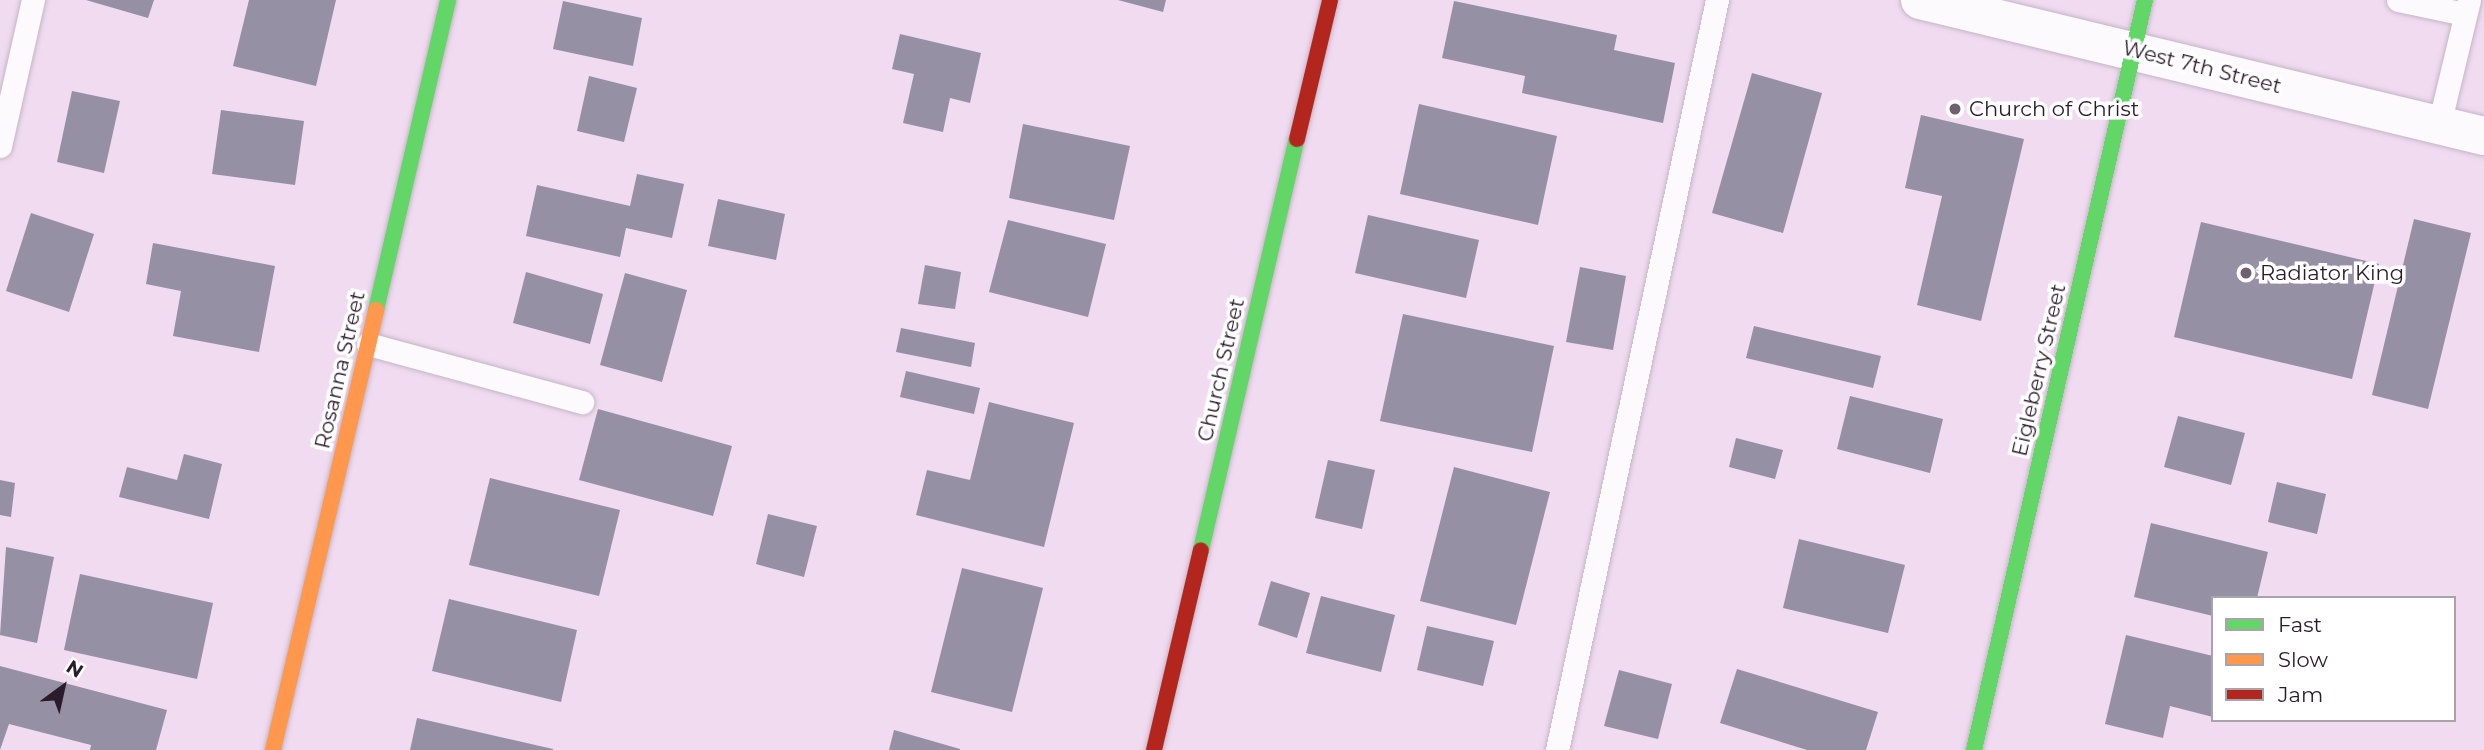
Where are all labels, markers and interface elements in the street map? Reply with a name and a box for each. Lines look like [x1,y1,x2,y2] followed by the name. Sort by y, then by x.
[2120,35,2284,99] street label: West 7th Street
[1969,96,2139,122] place label: Church of Christ
[1947,101,1963,117] marker: Church of Christ
[2260,260,2404,286] place label: Radiator King
[2238,265,2254,281] marker: Radiator King
[2007,281,2071,459] street label: Eigleberry Street
[310,289,370,451] street label: Rosanna Street
[1192,296,1250,444] street label: Church Street
[2211,596,2456,722] legend
[2278,612,2322,637] text: Fast
[2278,647,2328,672] text: Slow
[28,652,98,722] north arrow
[62,655,87,683] text: N
[2278,682,2323,707] text: Jam

